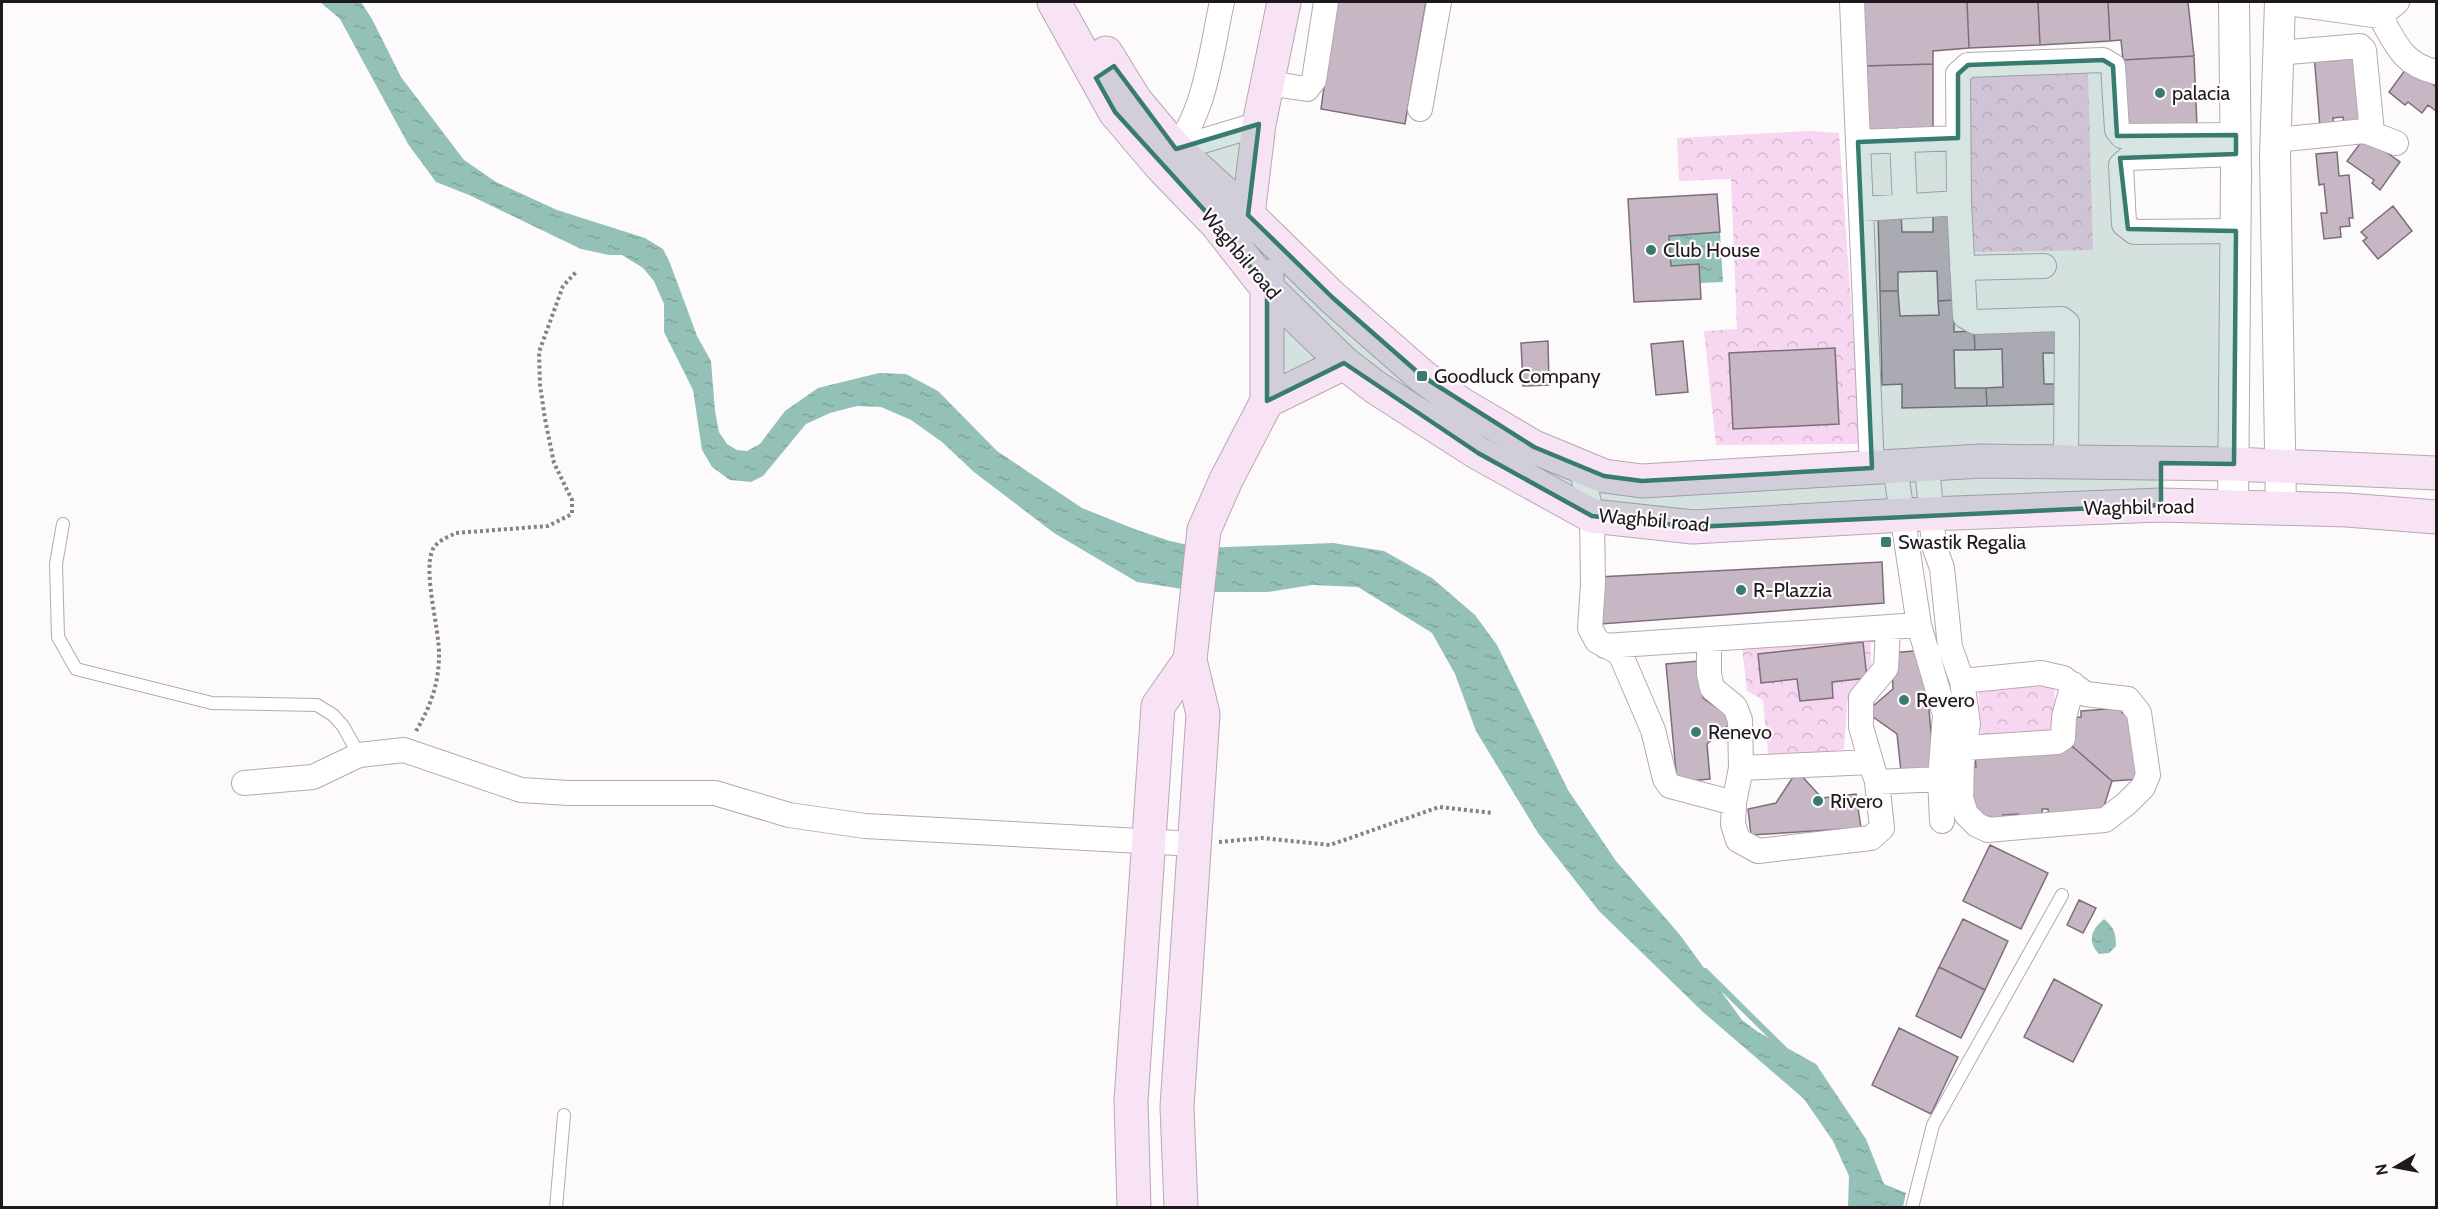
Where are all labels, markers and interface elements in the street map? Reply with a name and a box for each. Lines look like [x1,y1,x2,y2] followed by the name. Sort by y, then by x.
[2172,81,2230,105] place label: palacia
[2153,86,2167,100] marker: palacia
[1196,204,1286,304] street label: Waghbil road
[1663,238,1760,262] place label: Club House
[1644,243,1658,257] marker: Club House
[1434,364,1601,388] place label: Goodluck Company
[1415,369,1429,383] marker: Goodluck Company
[2083,494,2195,520] street label: Waghbil road
[1598,503,1710,537] street label: Waghbil road
[1898,530,2027,554] place label: Swastik Regalia
[1879,535,1893,549] marker: Swastik Regalia
[1753,578,1832,602] place label: R-Plazzia
[1734,583,1748,597] marker: R-Plazzia
[1916,688,1975,712] place label: Revero
[1897,693,1911,707] marker: Revero
[1708,720,1772,744] place label: Renevo
[1689,725,1703,739] marker: Renevo
[1830,789,1883,813] place label: Rivero
[1811,794,1825,808] marker: Rivero
[2366,1137,2426,1197] north arrow
[2371,1162,2392,1177] text: N

